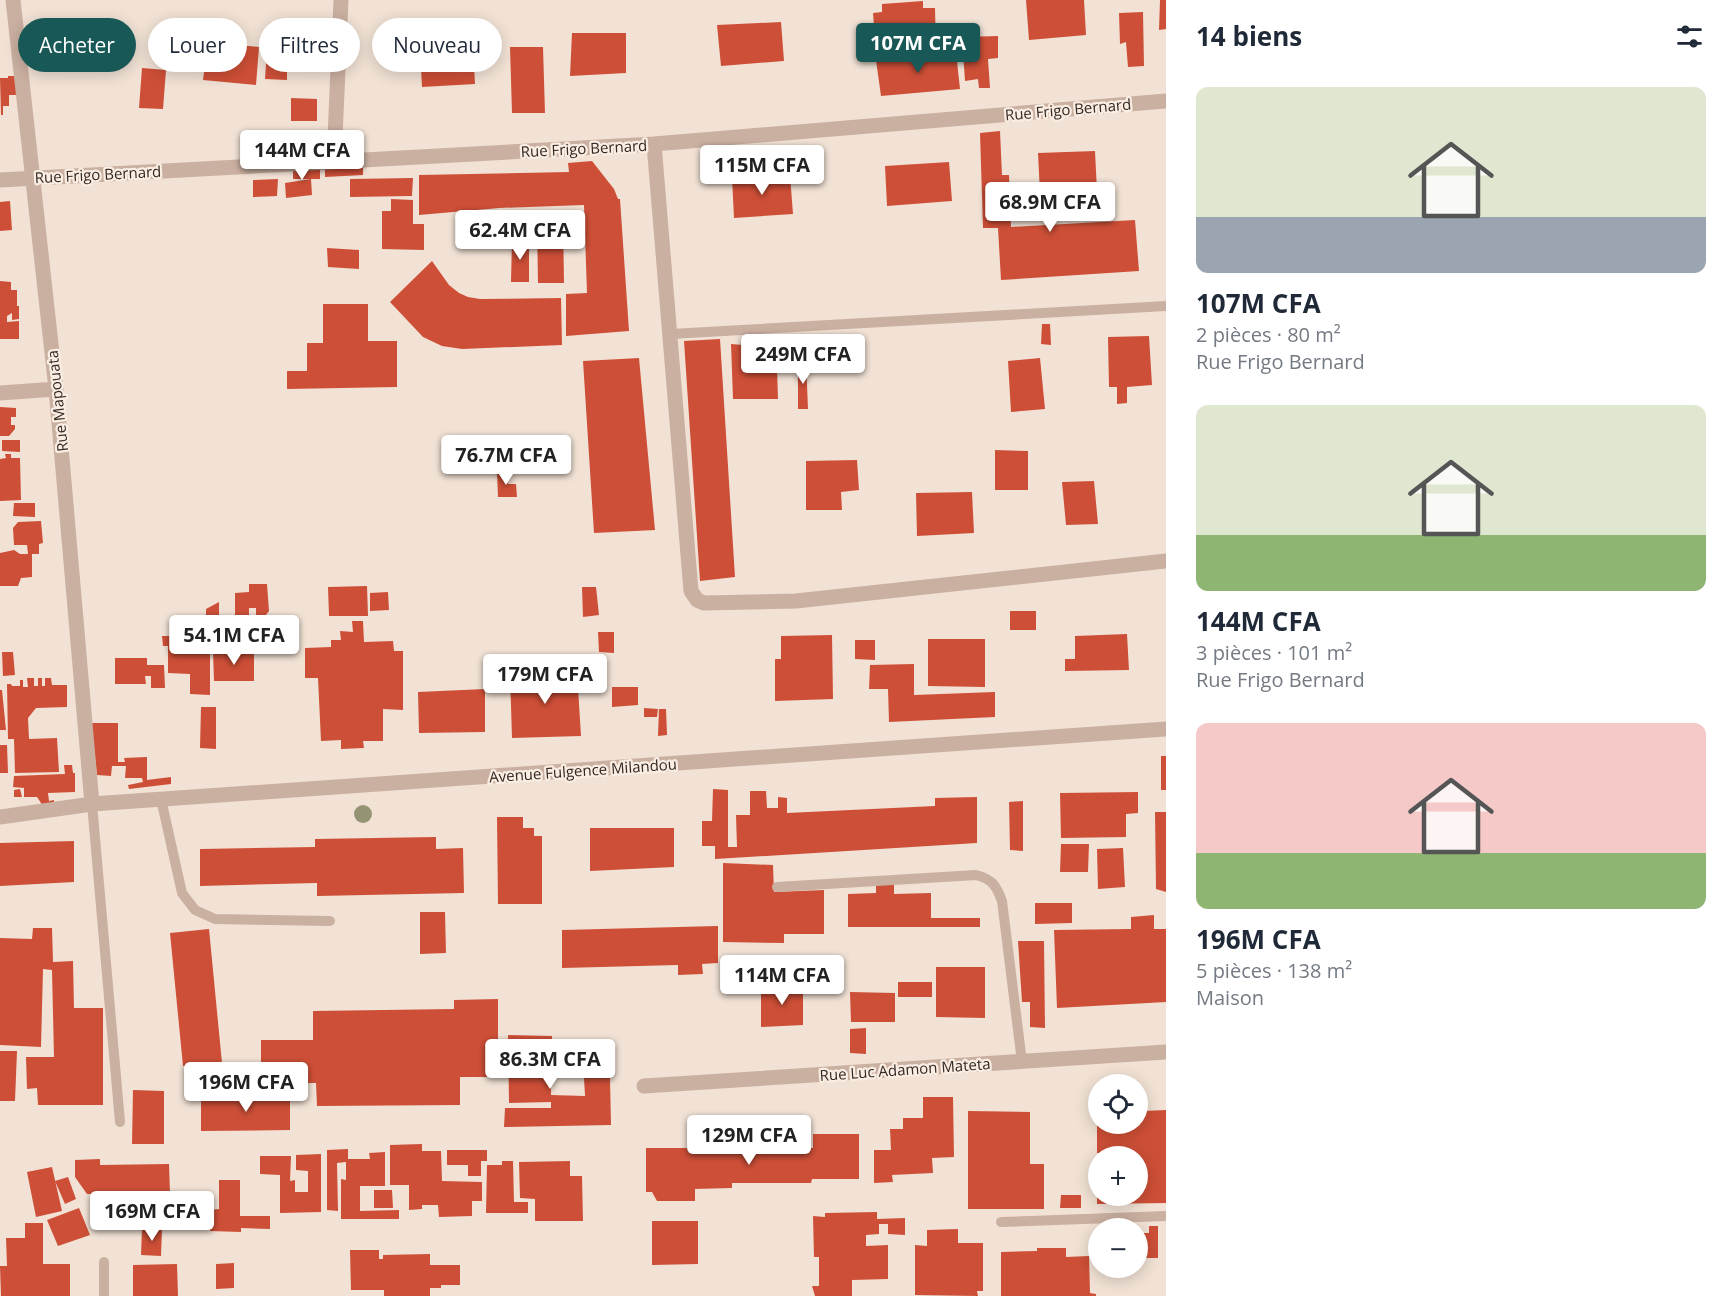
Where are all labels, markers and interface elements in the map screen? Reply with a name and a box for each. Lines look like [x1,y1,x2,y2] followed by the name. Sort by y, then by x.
[18,18,136,72] chip: Acheter
[148,18,247,72] chip: Louer
[259,18,360,72] chip: Filtres
[372,18,502,72] chip: Nouveau
[1196,18,1302,54] text: 14 biens
[1673,20,1706,53] icon: filters
[856,23,980,74] pin: 107M CFA
[870,29,966,56] text: 107M CFA
[1004,94,1132,124] street label: Rue Frigo Bernard
[1397,126,1505,234] icon: home
[240,130,364,181] pin: 144M CFA
[520,135,648,161] street label: Rue Frigo Bernard
[254,136,350,163] text: 144M CFA
[700,145,824,196] pin: 115M CFA
[714,151,810,178] text: 115M CFA
[34,161,162,187] street label: Rue Frigo Bernard
[981,182,1119,233] pin: 68.9M CFA
[999,188,1101,215] text: 68.9M CFA
[451,210,589,261] pin: 62.4M CFA
[469,216,571,243] text: 62.4M CFA
[1196,285,1321,321] text: 107M CFA
[1196,321,1341,348] text: 2 pièces · 80 m²
[741,334,865,385] pin: 249M CFA
[755,340,851,367] text: 249M CFA
[1196,348,1365,375] text: Rue Frigo Bernard
[42,349,72,453] street label: Rue Mapouata
[437,435,575,486] pin: 76.7M CFA
[455,441,557,468] text: 76.7M CFA
[1397,444,1505,552] icon: home
[1196,603,1321,639] text: 144M CFA
[165,615,303,666] pin: 54.1M CFA
[183,621,285,648] text: 54.1M CFA
[1196,639,1352,666] text: 3 pièces · 101 m²
[483,654,607,705] pin: 179M CFA
[497,660,593,687] text: 179M CFA
[1196,666,1365,693] text: Rue Frigo Bernard
[488,753,678,787] street label: Avenue Fulgence Milandou
[1397,762,1505,870] icon: home
[1196,921,1321,957] text: 196M CFA
[720,955,844,1006] pin: 114M CFA
[1196,957,1352,984] text: 5 pièces · 138 m²
[734,961,830,988] text: 114M CFA
[1196,984,1264,1011] text: Maison
[481,1039,619,1090] pin: 86.3M CFA
[499,1045,601,1072] text: 86.3M CFA
[819,1053,991,1085] street label: Rue Luc Adamon Mateta
[184,1062,308,1113] pin: 196M CFA
[198,1068,294,1095] text: 196M CFA
[1088,1074,1148,1278] map controls
[1088,1074,1148,1134] button: locate
[687,1115,811,1166] pin: 129M CFA
[701,1121,797,1148] text: 129M CFA
[1088,1146,1148,1206] button: +
[90,1191,214,1242] pin: 169M CFA
[104,1197,200,1224] text: 169M CFA
[1088,1218,1148,1278] button: −

